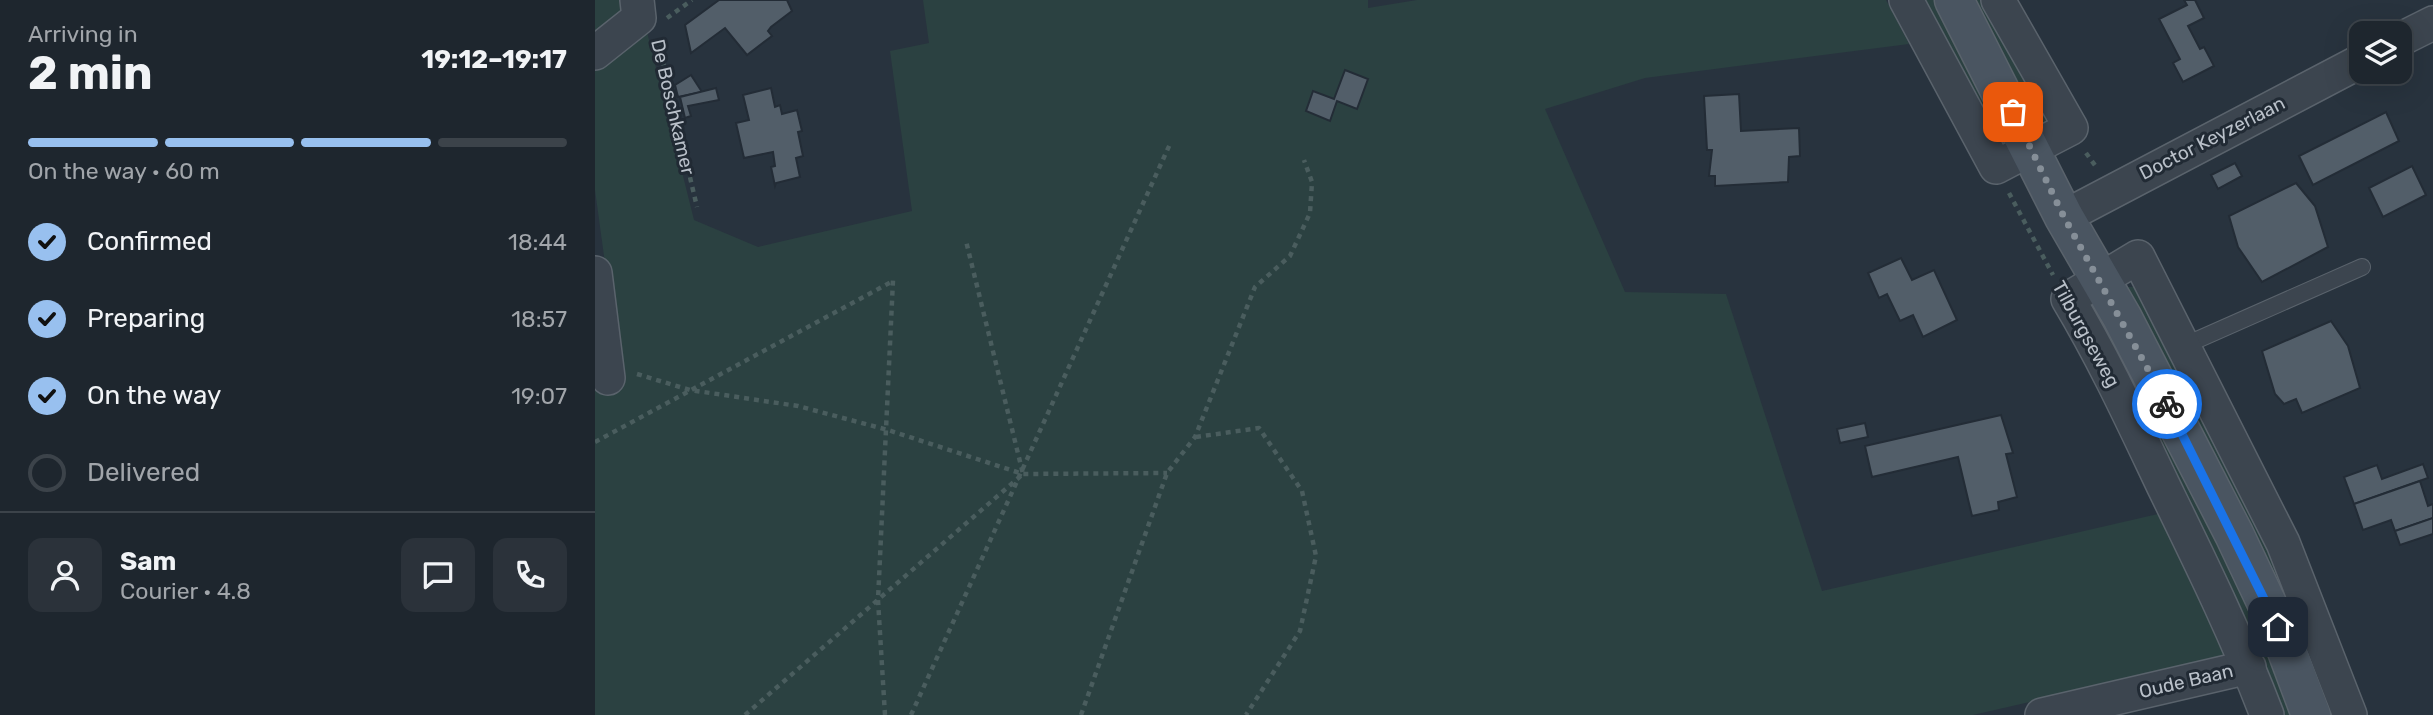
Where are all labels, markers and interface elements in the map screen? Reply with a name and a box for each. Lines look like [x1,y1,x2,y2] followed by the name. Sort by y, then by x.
[28,20,138,48] text: Arriving in
[2349,21,2412,84] map controls
[2349,21,2412,84] button: layers
[646,37,700,178] street label: De Boschkamer
[421,44,567,75] text: 19:12–19:17
[28,46,153,101] text: 2 min
[1983,82,2043,142] pin
[2135,91,2289,185] street label: Doctor Keyzerlaan
[1994,93,2032,131] icon: bag
[28,157,220,185] text: On the way · 60 m
[28,223,66,261] icon: check
[87,226,212,257] text: Confirmed
[508,228,567,256] text: 18:44
[2047,277,2125,391] street label: Tilburgseweg
[28,300,66,338] icon: check
[87,303,205,334] text: Preparing
[511,305,567,333] text: 18:57
[2132,369,2202,439] courier
[28,377,66,415] icon: check
[87,380,221,411] text: On the way
[511,382,567,410] text: 19:07
[2148,385,2186,423] icon: bike
[87,457,200,488] text: Delivered
[28,538,102,612] button: person
[401,538,475,612] button: chat
[493,538,567,612] button: phone
[120,546,176,577] text: Sam
[120,577,251,605] text: Courier · 4.8
[2248,597,2308,657] pin
[2259,608,2297,646] icon: home
[2137,659,2235,703] street label: Oude Baan

